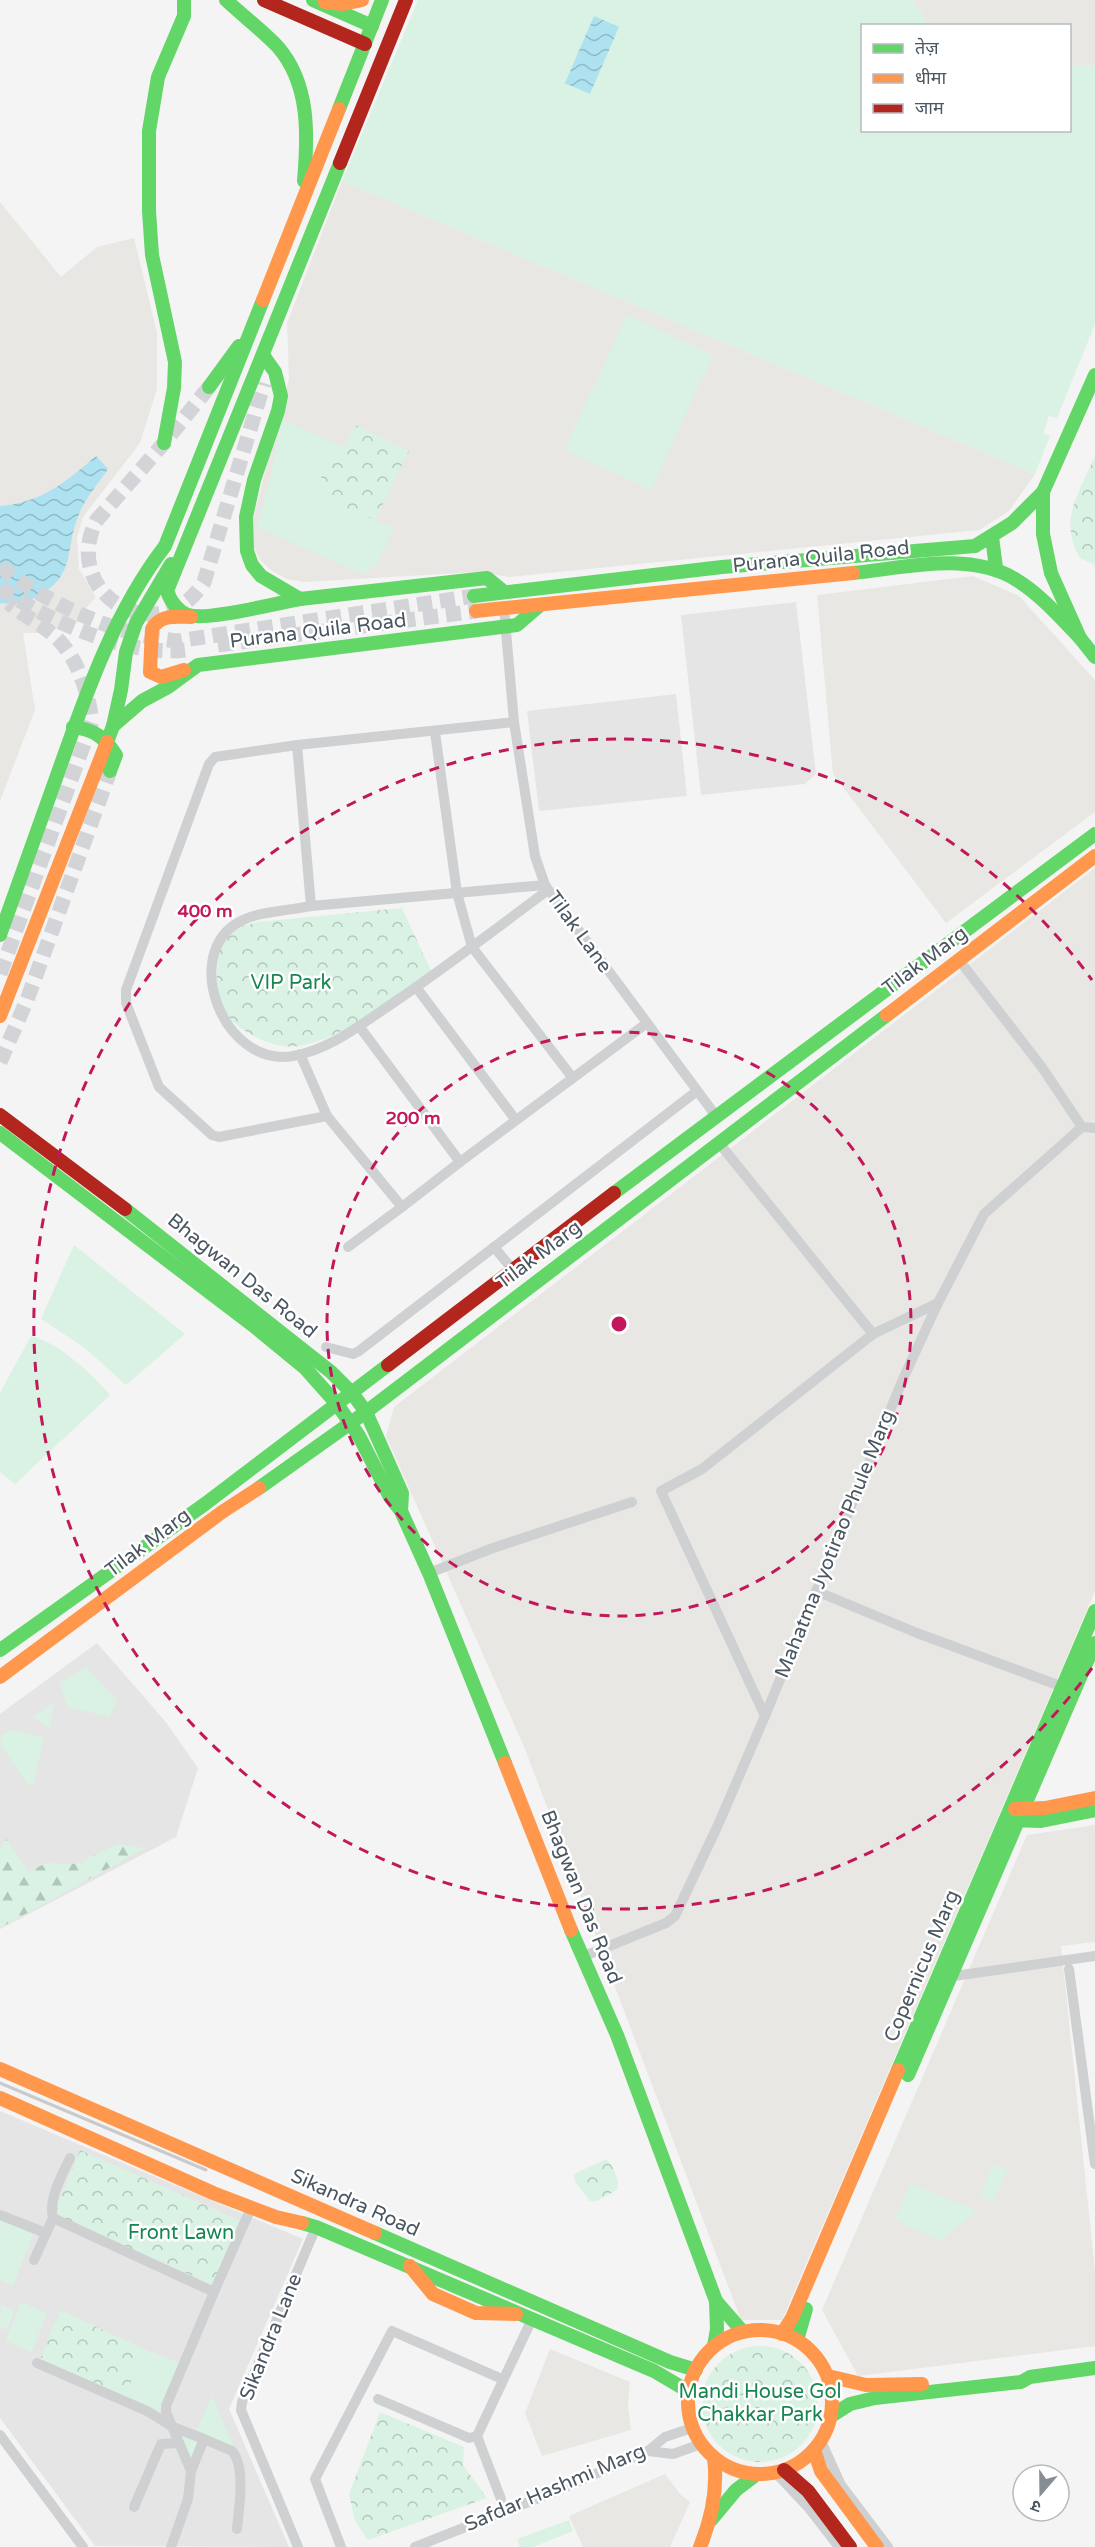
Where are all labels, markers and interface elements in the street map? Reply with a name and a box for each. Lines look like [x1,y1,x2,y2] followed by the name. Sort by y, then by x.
[861,24,1071,132] legend
[915,37,939,59] text: तेज़
[915,67,946,89] text: धीमा
[915,97,945,119] text: जाम
[731,536,911,578] street label: Purana Quila Road
[228,608,408,654] street label: Purana Quila Road
[541,886,617,978] street label: Tilak Lane
[177,900,233,922] text: 400 m
[878,921,972,1001] street label: Tilak Marg
[251,971,332,995] park label: VIP Park
[385,1107,441,1129] text: 200 m
[162,1208,322,1344] street label: Bhagwan Das Road
[492,1215,586,1295] street label: Tilak Marg
[609,1314,629,1334] centre of rings
[770,1407,900,1681] street label: Mahatma Jyotirao Phule Marg
[101,1503,195,1583] street label: Tilak Marg
[535,1807,627,1987] street label: Bhagwan Das Road
[879,1886,965,2046] street label: Copernicus Marg
[287,2164,423,2242] street label: Sikandra Road
[128,2221,234,2245] park label: Front Lawn
[235,2270,307,2404] street label: Sikandra Lane
[678,2380,842,2427] park label: Mandi House Gol Chakkar Park
[461,2439,649,2537] street label: Safdar Hashmi Marg
[1011,2463,1071,2523] north arrow
[1028,2495,1044,2517] text: उ

